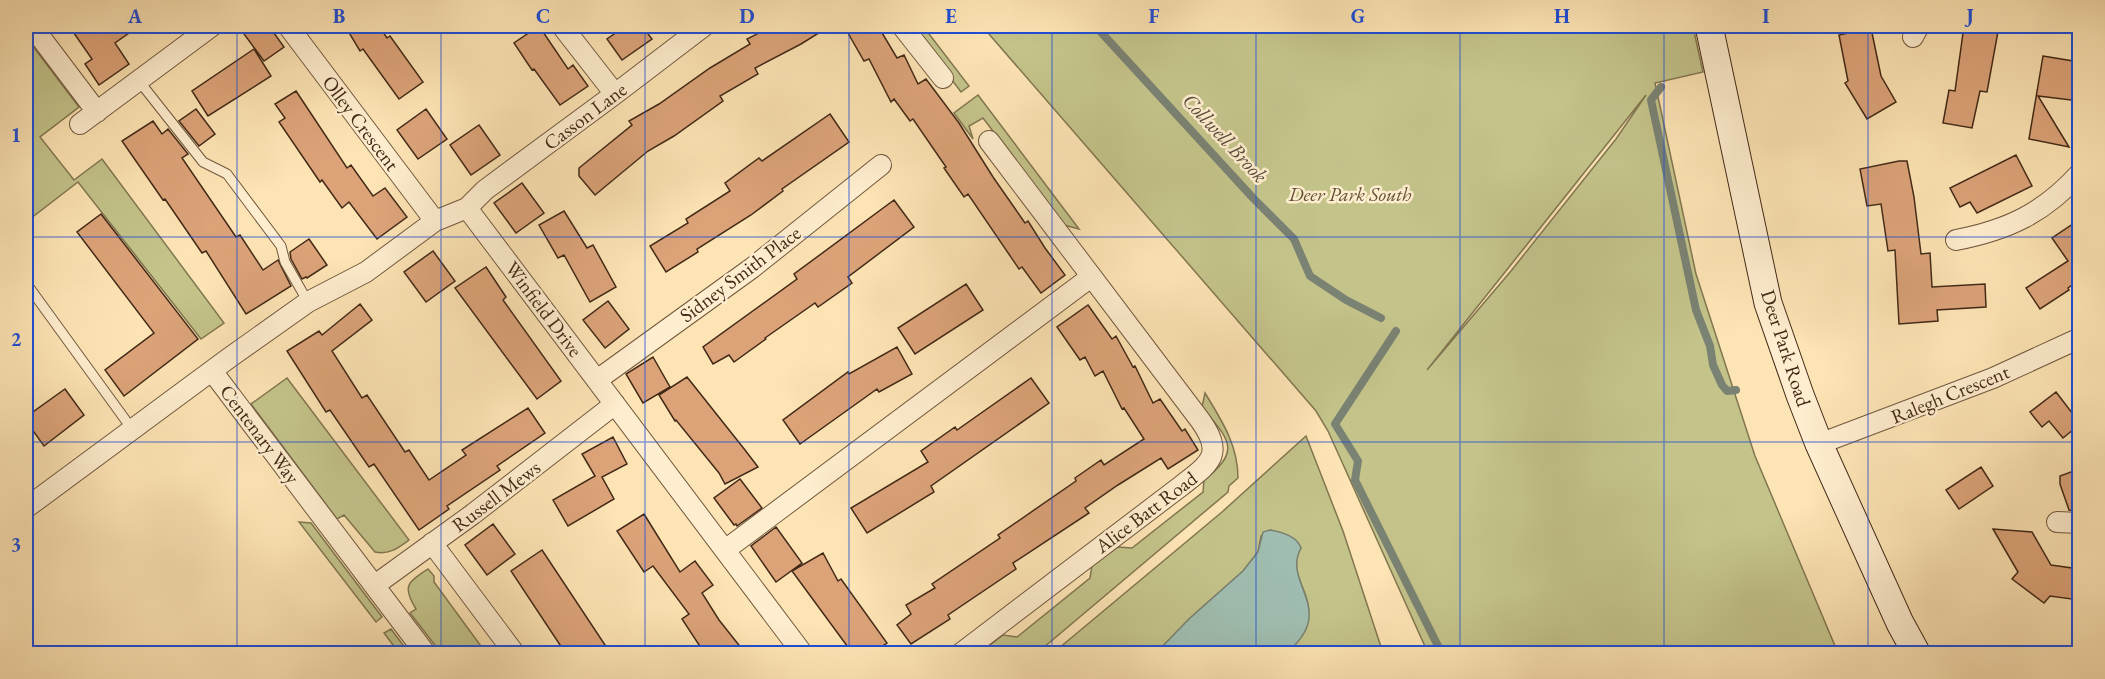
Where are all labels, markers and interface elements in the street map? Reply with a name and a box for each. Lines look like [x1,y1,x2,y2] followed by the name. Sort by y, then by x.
[127,3,143,29] text: A
[333,3,345,29] text: B
[536,3,550,29] text: C
[739,3,755,29] text: D
[945,3,957,29] text: E
[1149,3,1160,29] text: F
[1351,3,1365,29] text: G
[1554,3,1570,29] text: H
[1762,3,1770,29] text: I
[1964,3,1974,29] text: J
[317,70,406,176] street label: Olley Crescent
[538,76,632,156] street label: Casson Lane
[1177,87,1274,189] water label: Collwell Brook
[11,122,21,148] text: 1
[1287,181,1412,207] park label: Deer Park South
[674,220,806,328] street label: Sidney Smith Place
[500,256,589,362] street label: Winfield Drive
[1755,286,1817,410] street label: Deer Park Road
[11,326,22,352] text: 2
[1887,358,2014,430] street label: Ralegh Crescent
[214,379,306,489] street label: Centenary Way
[446,454,546,538] street label: Russell Mews
[1089,465,1203,559] street label: Alice Batt Road
[11,531,21,557] text: 3

